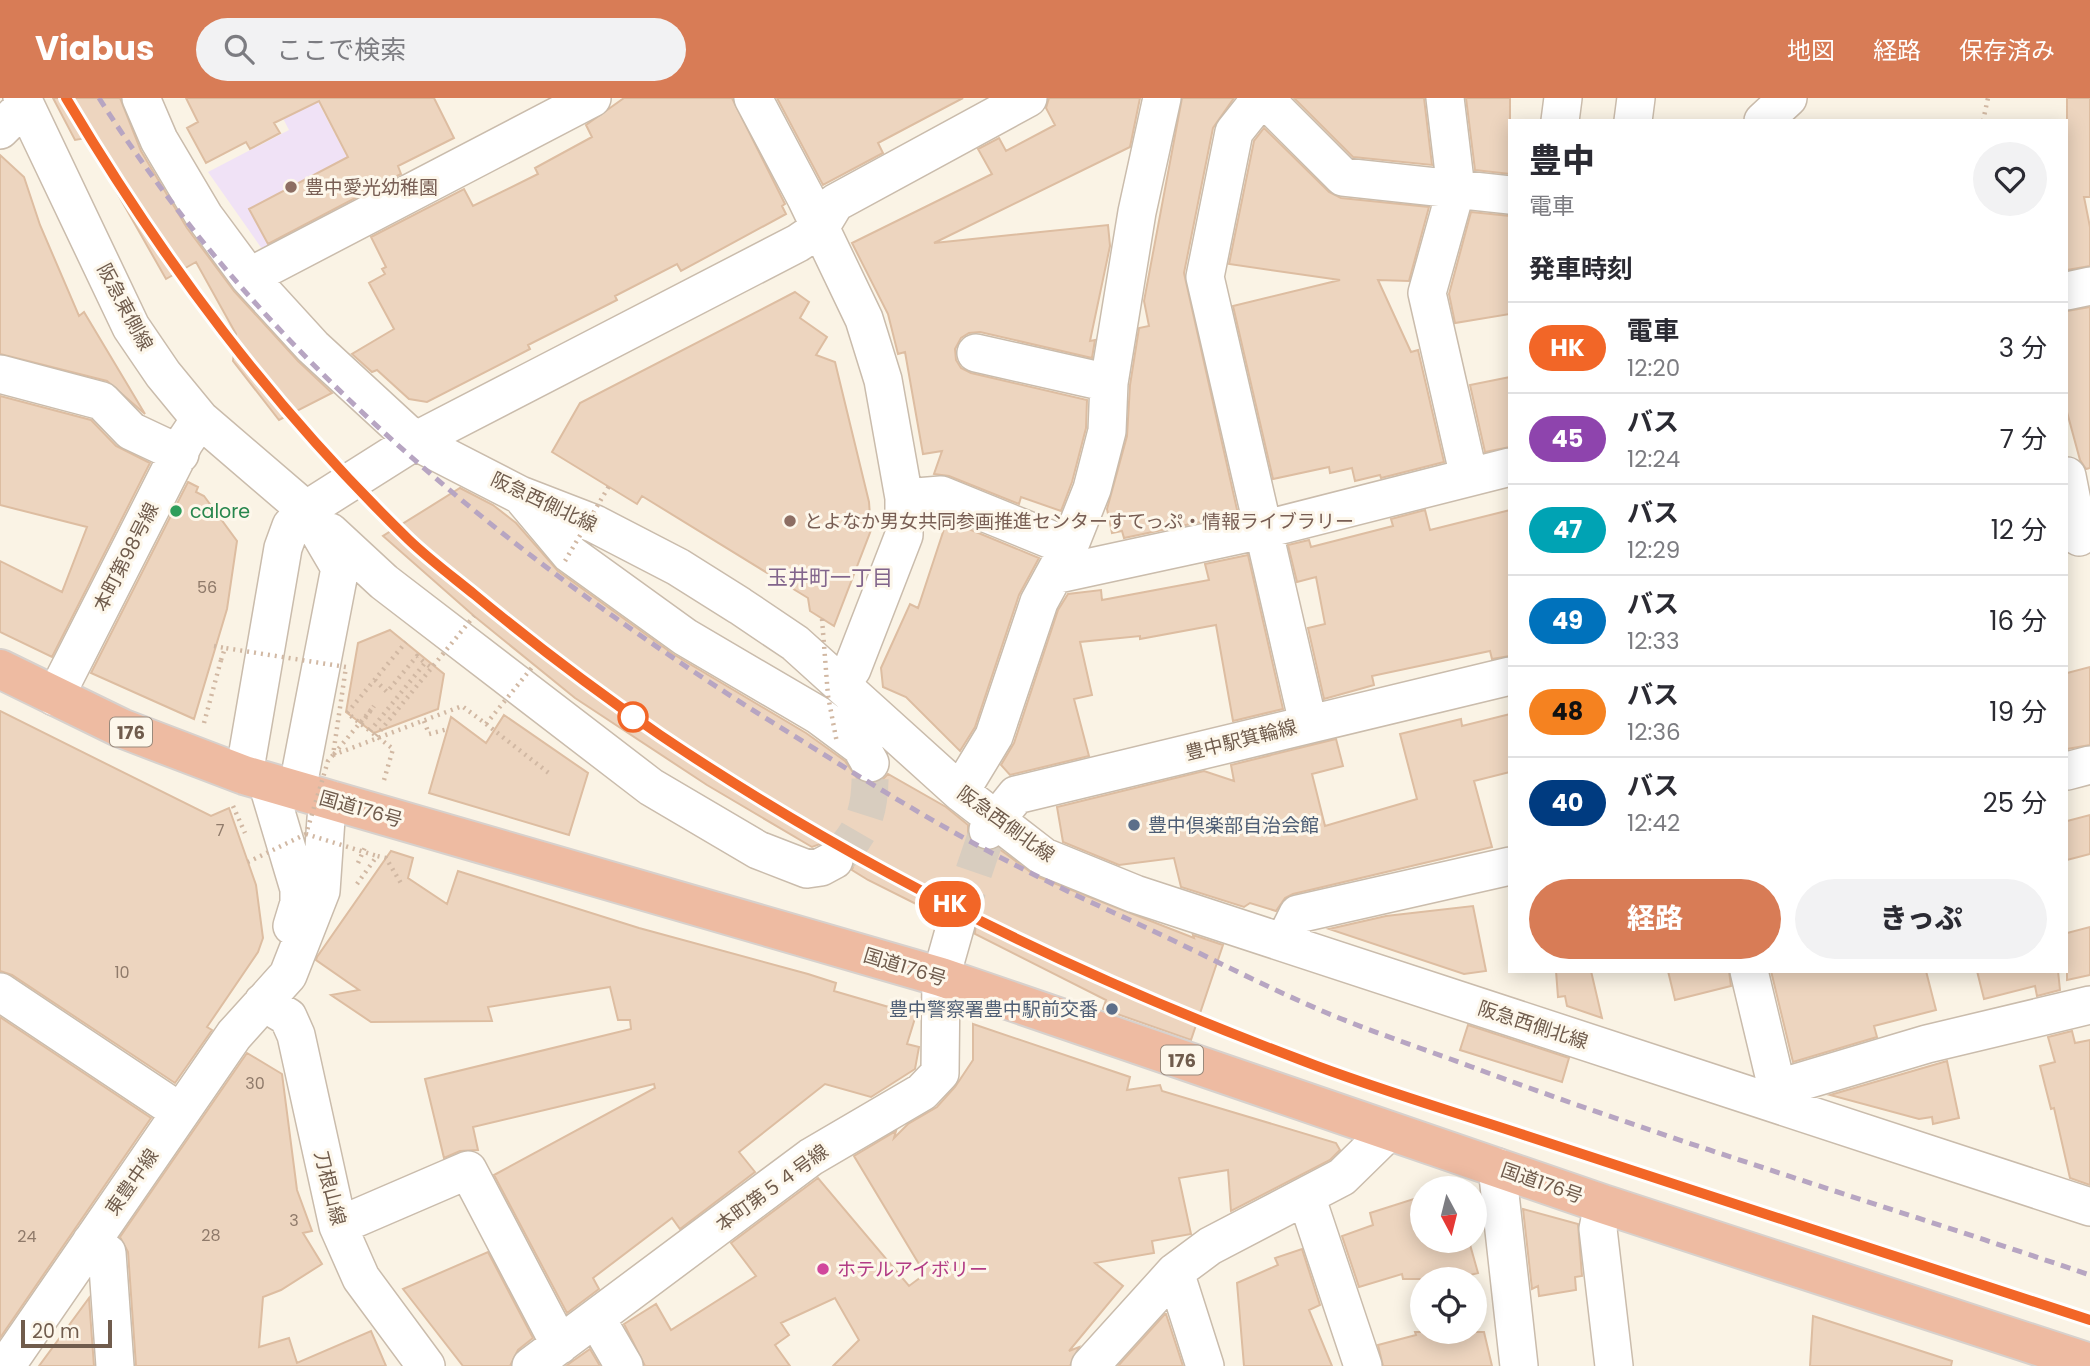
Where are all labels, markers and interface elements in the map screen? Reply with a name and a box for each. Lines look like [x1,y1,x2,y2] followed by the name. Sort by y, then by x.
[196,18,686,81] search box
[35,25,154,72] text: Viabus
[220,30,258,68] icon: search
[276,32,406,68] text: ここで検索
[1787,34,1835,67] text: 地図
[1873,34,1921,67] text: 経路
[1959,34,2055,67] text: 保存済み
[1529,137,1595,184] text: 豊中
[1973,142,2047,216] button: heart
[305,174,438,201] place label: 豊中愛光幼稚園
[283,179,299,195] marker: 豊中愛光幼稚園
[1529,190,1575,222] text: 電車
[1529,251,1633,287] text: 発車時刻
[91,259,159,355] street label: 阪急東側線
[1627,313,1679,349] text: 電車
[1999,330,2047,366] text: 3 分
[1550,331,1585,364] text: HK
[1627,352,1680,384] text: 12:20
[1627,404,1679,440] text: バス
[2000,421,2047,457] text: 7 分
[1552,422,1583,455] text: 45
[1627,443,1680,475] text: 12:24
[487,466,601,538] street label: 阪急西側北線
[1627,495,1679,531] text: バス
[87,498,165,616] street label: 本町第98号線
[190,498,250,525] place label: calore
[168,503,184,519] marker: calore
[804,508,1354,535] place label: とよなか男女共同参画推進センターすてっぷ・情報ライブラリー
[1991,512,2047,548] text: 12 分
[782,513,798,529] marker: とよなか男女共同参画推進センターすてっぷ・情報ライブラリー
[1553,513,1582,546] text: 47
[1627,534,1680,566] text: 12:29
[767,563,893,592] district label: 玉井町一丁目
[197,576,217,599] house number: 56
[1627,586,1679,622] text: バス
[1989,603,2047,639] text: 16 分
[1552,604,1583,637] text: 49
[1627,625,1680,657] text: 12:33
[1627,677,1679,713] text: バス
[1989,694,2047,730] text: 19 分
[1552,695,1583,728] text: 48
[618,702,648,732] unlabelled marker
[1182,713,1300,767] street label: 豊中駅箕輪線
[1627,716,1681,748] text: 12:36
[110,718,152,746] road number: 176
[1627,768,1679,804] text: バス
[952,780,1060,868] street label: 阪急西側北線
[316,784,406,834] street label: 国道176号
[1983,785,2047,821] text: 25 分
[1552,786,1583,819] text: 40
[1627,807,1680,839] text: 12:42
[1148,812,1319,839] place label: 豊中倶楽部自治会館
[1126,817,1142,833] marker: 豊中倶楽部自治会館
[216,819,225,842] house number: 7
[1529,879,1781,959] button: 経路
[1795,879,2047,959] button: きっぷ
[918,881,982,927] line badge: HK
[933,887,967,920] text: HK
[860,942,950,992] street label: 国道176号
[114,961,130,984] house number: 10
[1475,995,1591,1055] street label: 阪急西側北線
[889,996,1098,1023] place label: 豊中警察署豊中駅前交番
[1104,1001,1120,1017] marker: 豊中警察署豊中駅前交番
[1161,1045,1203,1074] road number: 176
[245,1072,265,1095] house number: 30
[710,1138,834,1238] street label: 本町第５４号線
[99,1143,165,1221] street label: 東豊中線
[308,1148,352,1228] street label: 刀根山線
[1497,1156,1587,1210] street label: 国道176号
[1410,1176,1488,1253] north arrow
[1410,1176,1487,1344] map controls
[289,1209,299,1232] house number: 3
[201,1224,221,1247] house number: 28
[17,1225,37,1248] house number: 24
[837,1256,988,1283] place label: ホテルアイボリー
[815,1261,831,1277] marker: ホテルアイボリー
[1410,1267,1487,1344] button: locate
[21,1317,112,1349] scale bar
[32,1318,80,1345] text: 20 m

